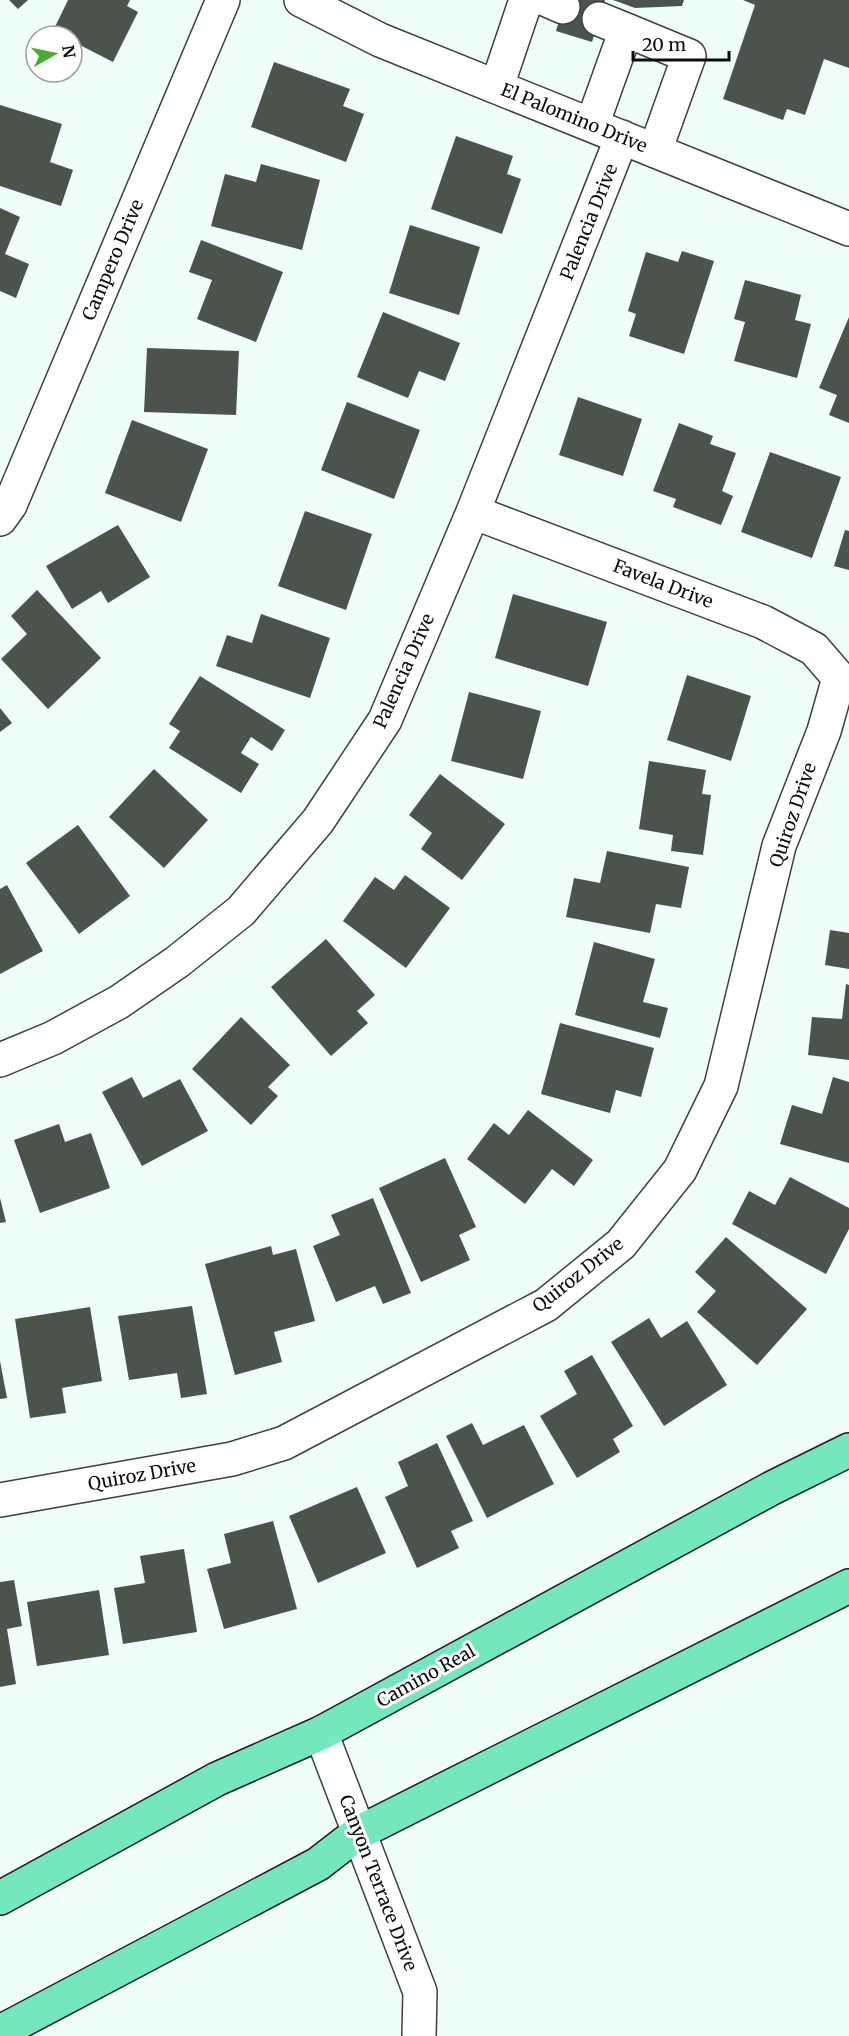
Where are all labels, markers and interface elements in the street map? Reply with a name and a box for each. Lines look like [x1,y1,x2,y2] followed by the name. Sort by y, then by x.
[24,24,84,84] north arrow
[633,24,729,62] scale bar
[642,33,686,56] text: 20 m
[58,44,80,60] text: N
[498,78,651,157] street label: El Palomino Drive
[555,160,622,283] street label: Palencia Drive
[77,196,148,324] street label: Campero Drive
[610,554,716,613] street label: Favela Drive
[368,610,439,732] street label: Palencia Drive
[764,760,821,870] street label: Quiroz Drive
[528,1232,628,1317] street label: Quiroz Drive
[86,1454,198,1495] street label: Quiroz Drive
[373,1639,479,1712] street label: Camino Real
[334,1792,423,1974] street label: Canyon Terrace Drive

